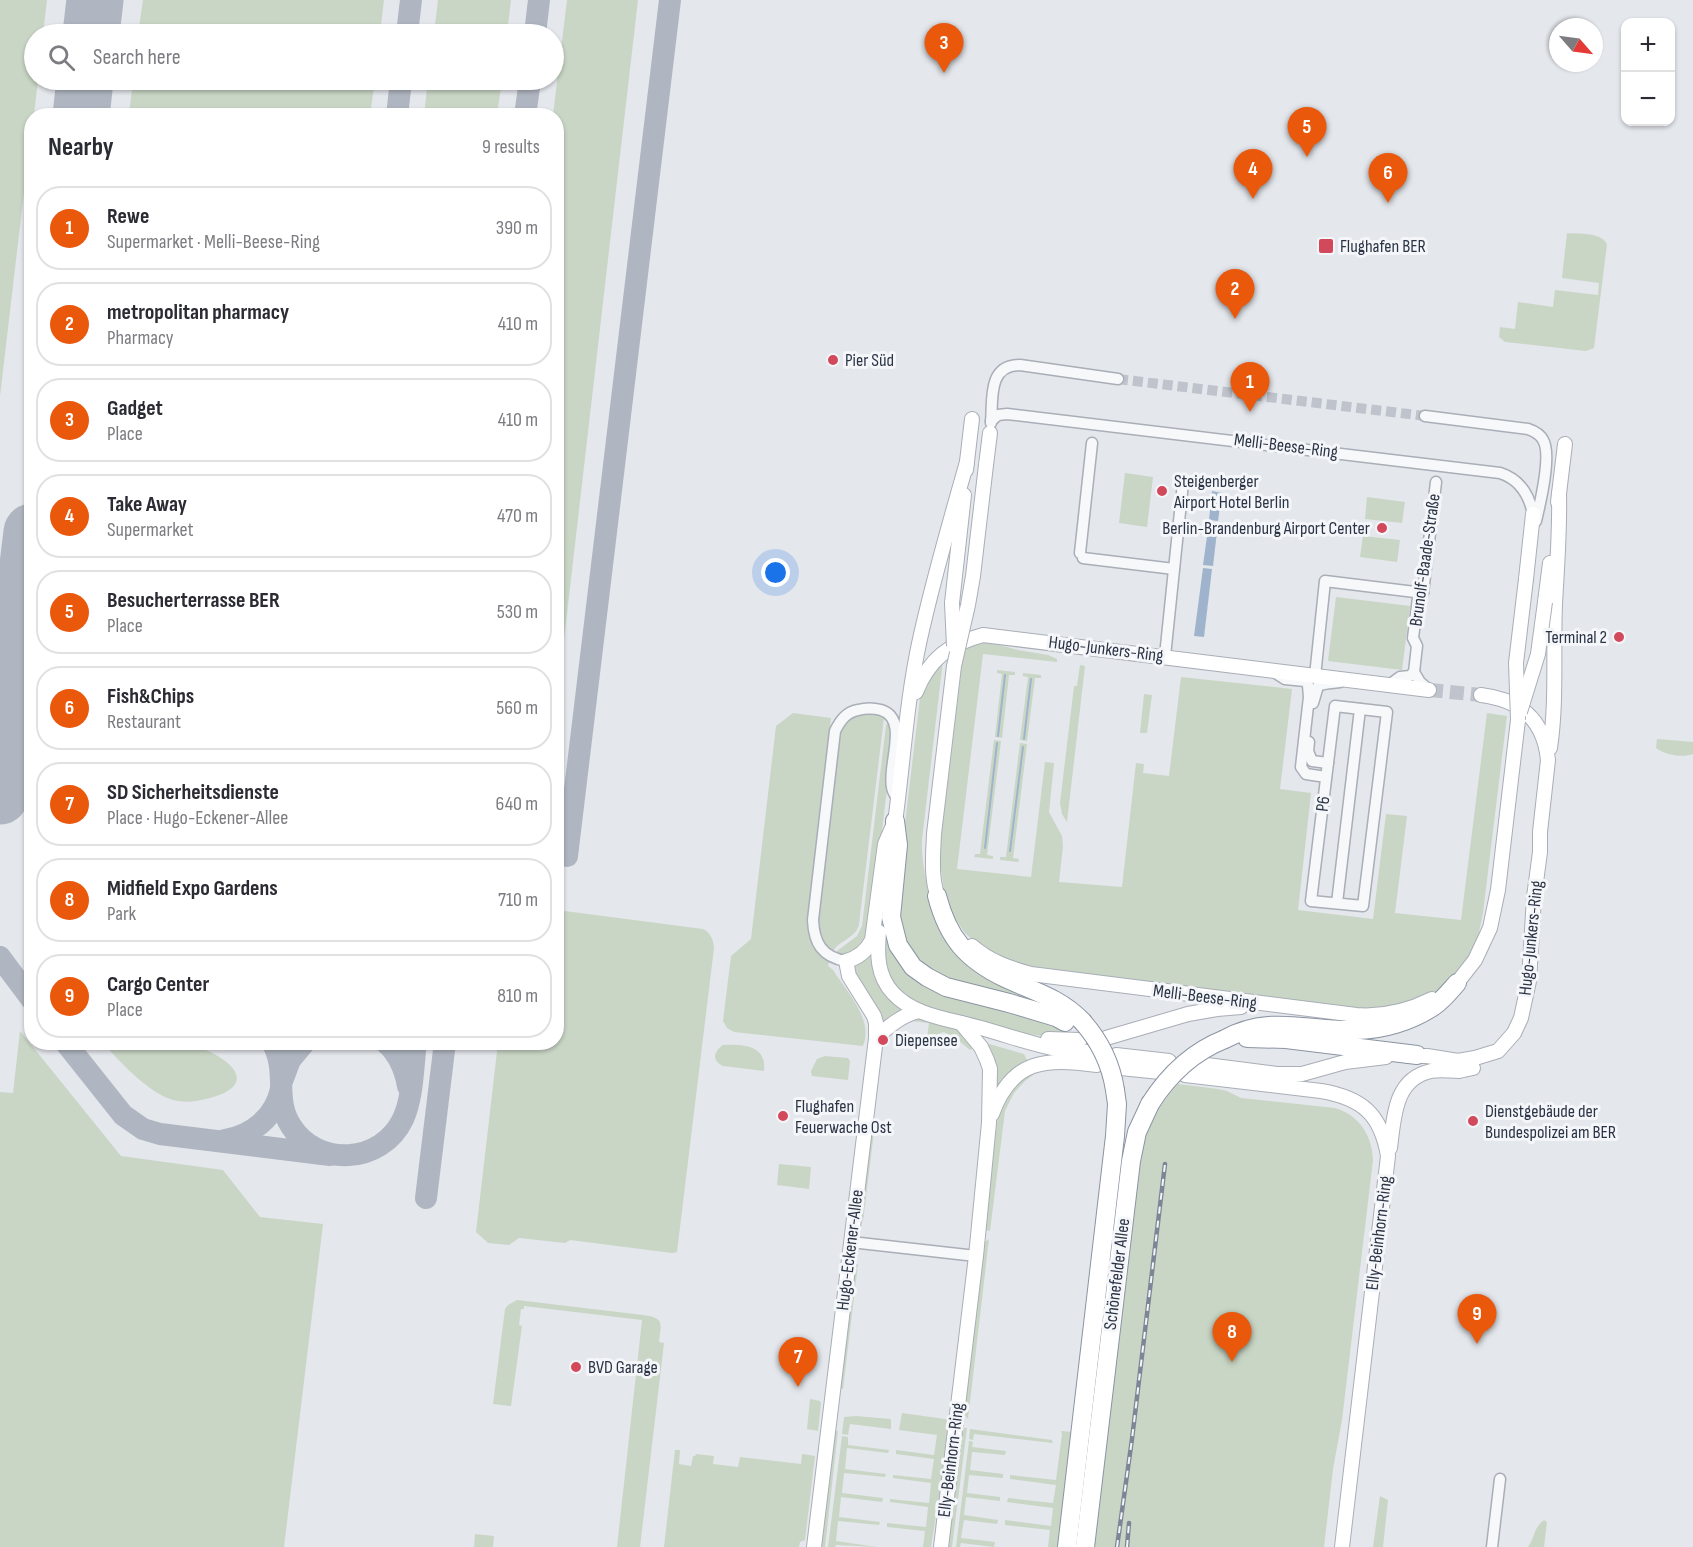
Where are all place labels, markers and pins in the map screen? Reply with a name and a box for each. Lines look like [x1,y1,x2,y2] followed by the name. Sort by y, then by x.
[924,23,964,73] pin: 3
[1288,108,1326,157] pin: 5
[1234,150,1272,199] pin: 4
[1368,154,1408,203] pin: 6
[1340,236,1426,257] place label: Flughafen BER
[1317,237,1335,255] marker: Flughafen BER
[1216,270,1254,319] pin: 2
[845,350,894,371] place label: Pier Süd
[826,353,840,367] marker: Pier Süd
[1230,362,1270,412] pin: 1
[1173,471,1289,513] place label: Steigenberger Airport Hotel Berlin
[1155,484,1169,498] marker: Steigenberger Airport Hotel Berlin
[1162,518,1370,539] place label: Berlin-Brandenburg Airport Center
[1375,521,1389,535] marker: Berlin-Brandenburg Airport Center
[1545,627,1607,648] place label: Terminal 2
[1612,630,1626,644] marker: Terminal 2
[895,1030,958,1051] place label: Diepensee
[876,1033,890,1047] marker: Diepensee
[795,1096,892,1138] place label: Flughafen Feuerwache Ost
[1485,1101,1616,1143] place label: Dienstgebäude der Bundespolizei am BER
[776,1109,790,1123] marker: Flughafen Feuerwache Ost
[1466,1114,1480,1128] marker: Dienstgebäude der Bundespolizei am BER
[1458,1294,1496,1344] pin: 9
[1212,1312,1252,1362] pin: 8
[778,1338,818,1387] pin: 7
[588,1357,658,1378] place label: BVD Garage
[569,1360,583,1374] marker: BVD Garage

